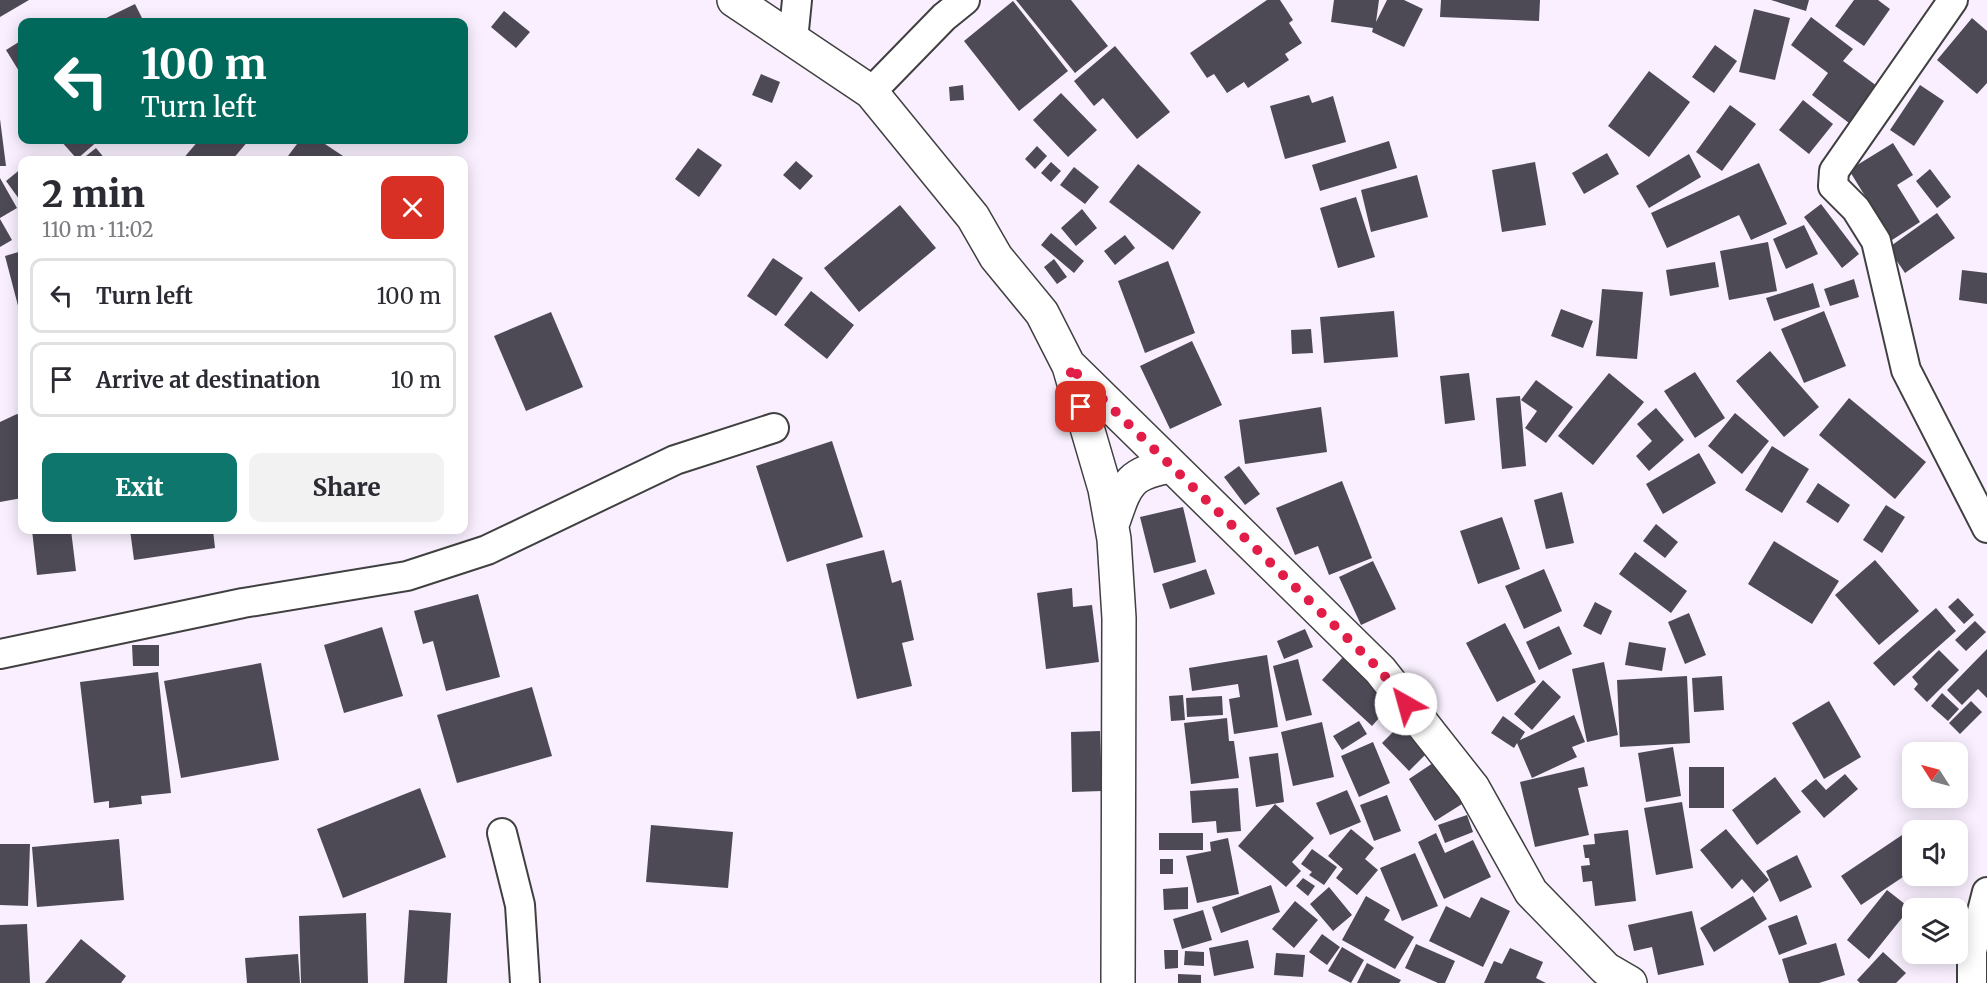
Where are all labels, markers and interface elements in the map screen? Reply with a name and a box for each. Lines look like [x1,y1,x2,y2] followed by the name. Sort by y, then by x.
[141,38,267,90] text: 100 m
[42,42,120,120] icon: left
[141,90,256,124] text: Turn left
[42,172,145,217] text: 2 min
[381,176,444,239] button: close
[42,217,154,242] text: 110 m · 11:02
[45,279,78,312] icon: left
[96,282,193,310] text: Turn left
[376,282,441,310] text: 100 m
[45,363,78,396] icon: arrive
[96,366,320,394] text: Arrive at destination
[391,366,441,394] text: 10 m
[1055,381,1106,432] pin
[1064,390,1097,423] icon: arrive
[42,453,237,522] button: Exit
[249,453,444,522] button: Share
[1374,672,1438,736] position arrow
[1902,742,1968,808] north arrow
[1902,742,1968,964] map controls
[1902,820,1968,886] button: sound
[1902,898,1968,964] button: layers

